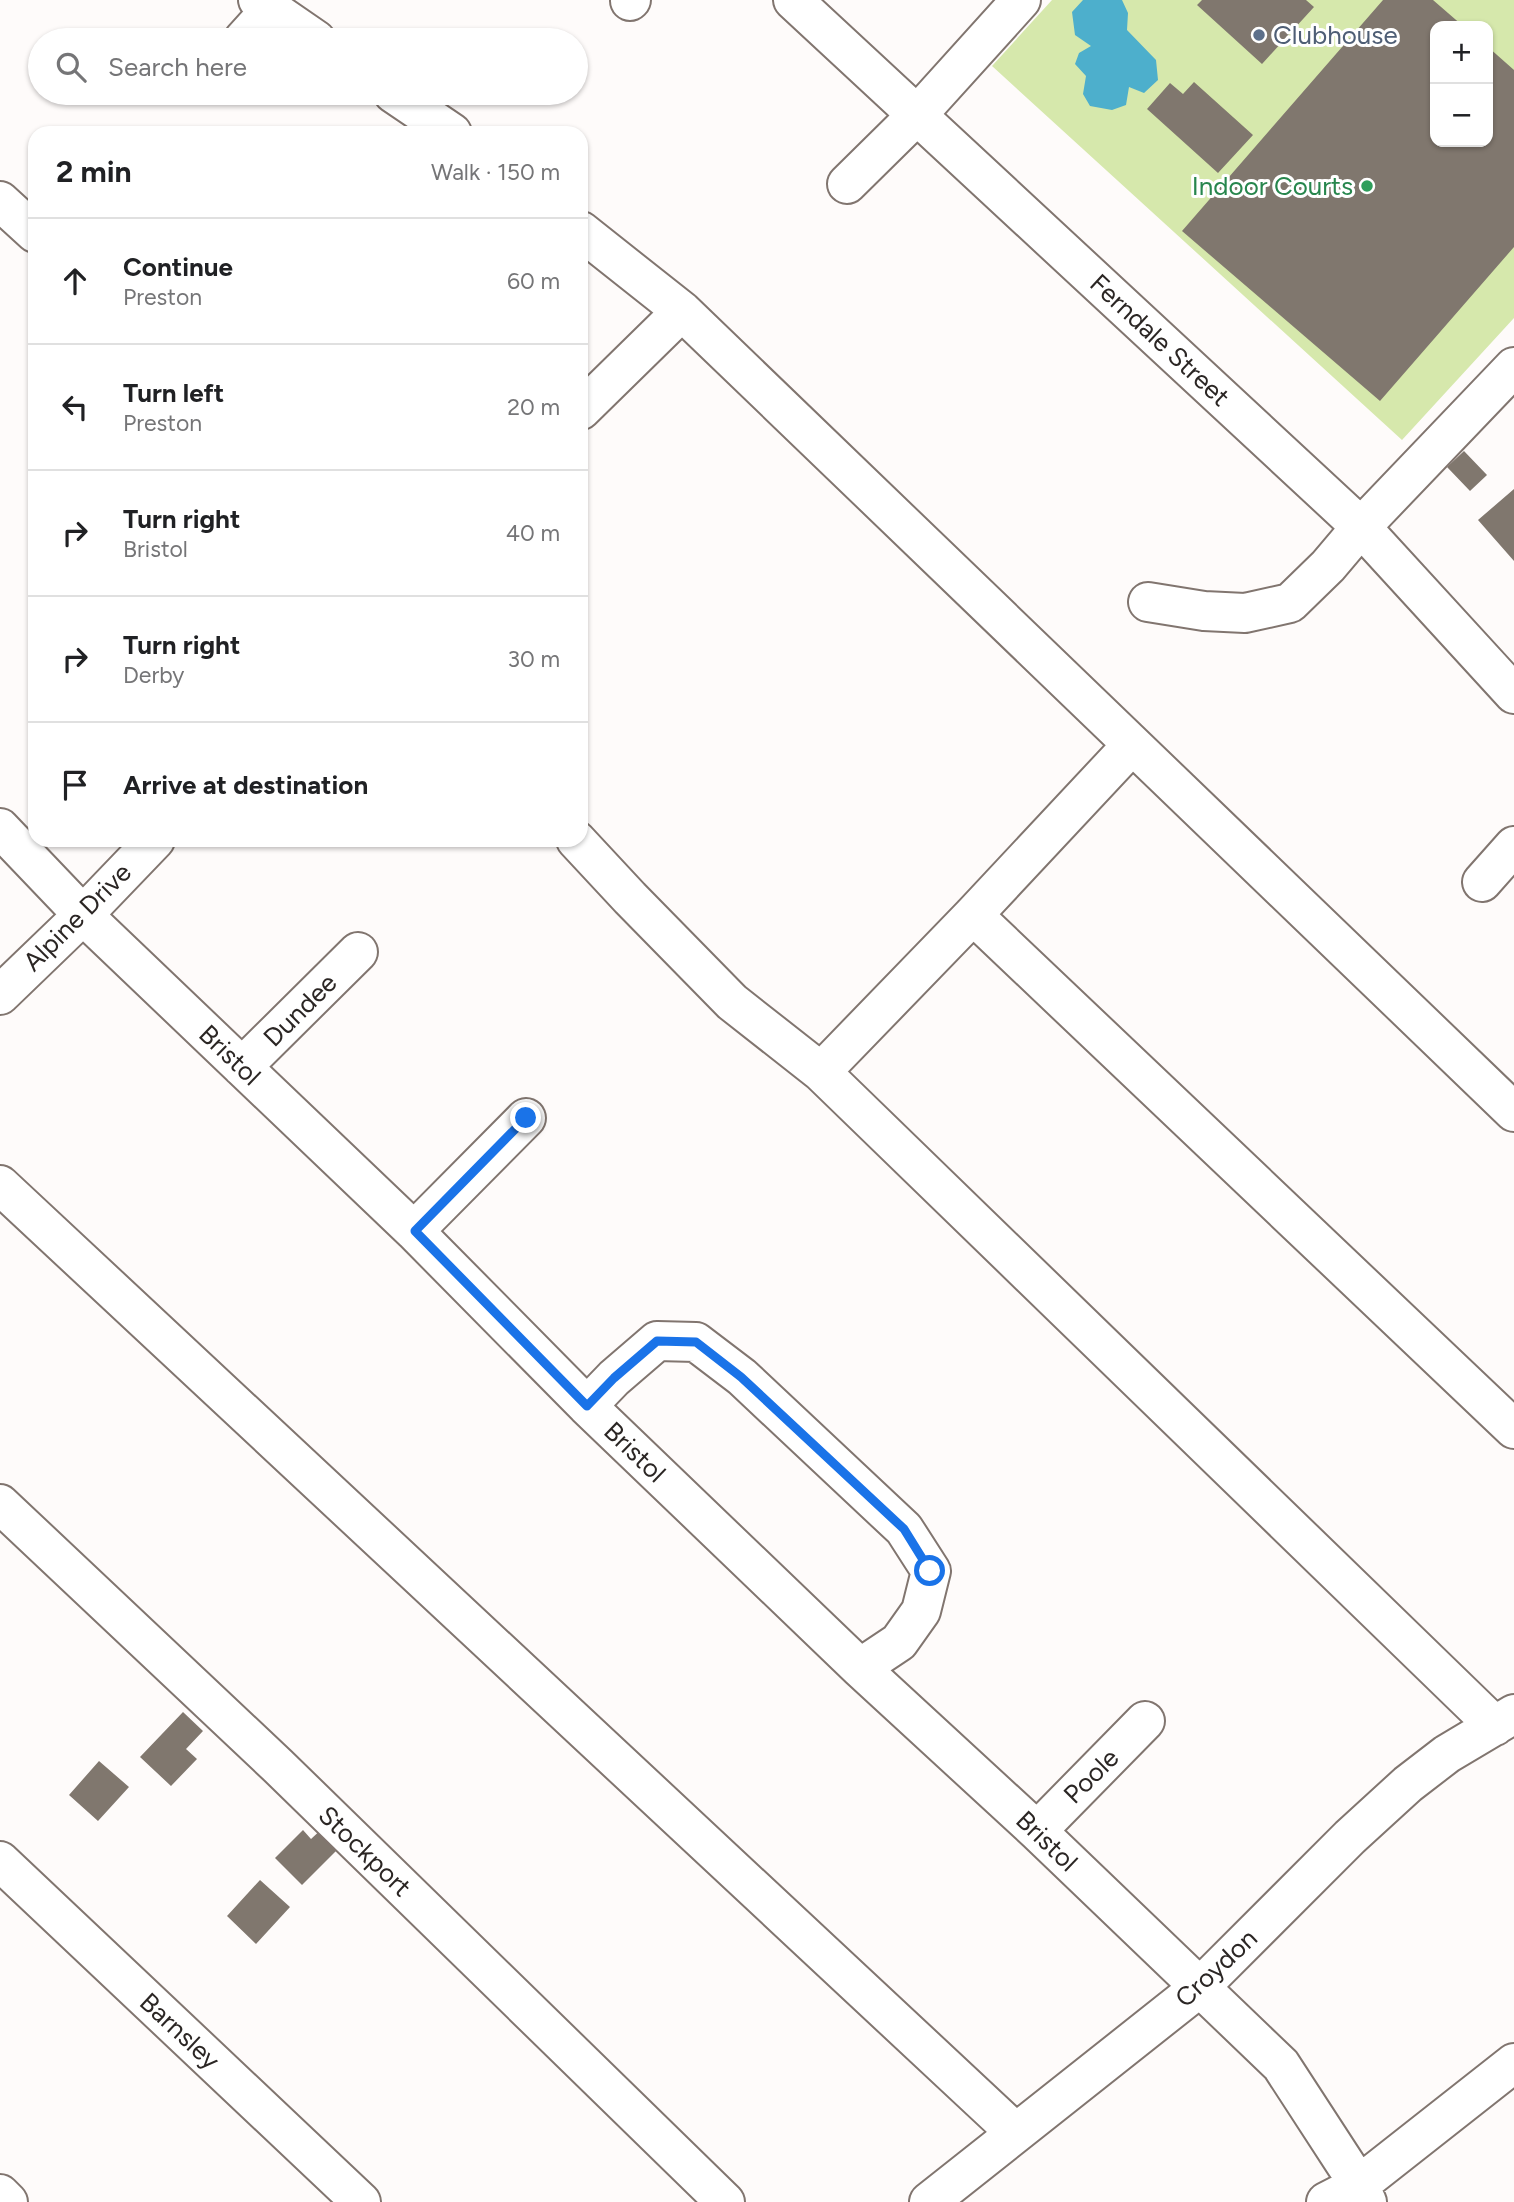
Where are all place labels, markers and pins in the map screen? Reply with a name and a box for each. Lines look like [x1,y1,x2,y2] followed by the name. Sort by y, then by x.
[1273,19,1398,51] place label: Clubhouse
[1251,27,1267,43] marker: Clubhouse
[1192,170,1353,202] place label: Indoor Courts
[1359,178,1375,194] marker: Indoor Courts

